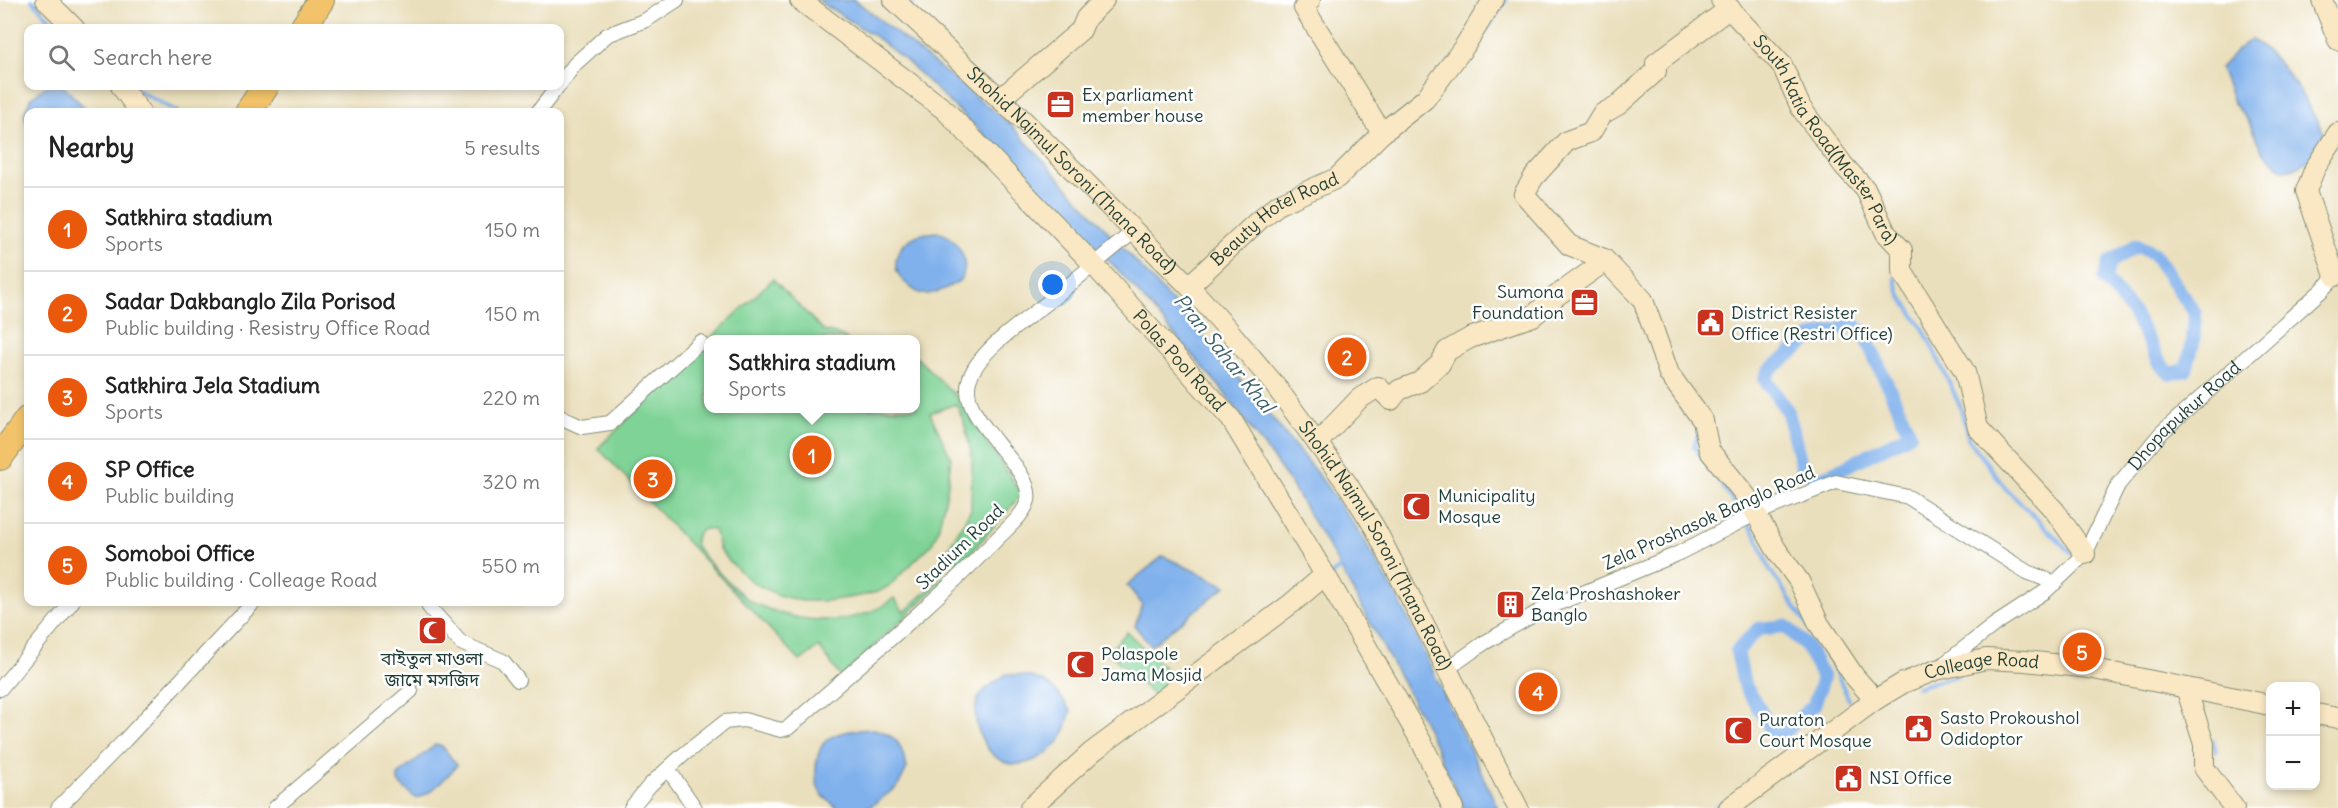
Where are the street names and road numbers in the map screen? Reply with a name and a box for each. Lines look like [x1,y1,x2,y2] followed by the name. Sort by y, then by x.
[1748,30,1903,249] street label: South Katia Road(Master Para)
[962,62,1182,278] street label: Shohid Najmul Soroni (Thana Road)
[1206,167,1342,271] street label: Beauty Hotel Road
[1128,305,1231,416] street label: Polas Pool Road
[2123,355,2246,475] street label: Dhopapukur Road
[1294,416,1458,674] street label: Shohid Najmul Soroni (Thana Road)
[1599,460,1819,575] street label: Zela Proshasok Banglo Road
[911,499,1009,594] street label: Stadium Road
[1921,647,2041,685] street label: Colleage Road

